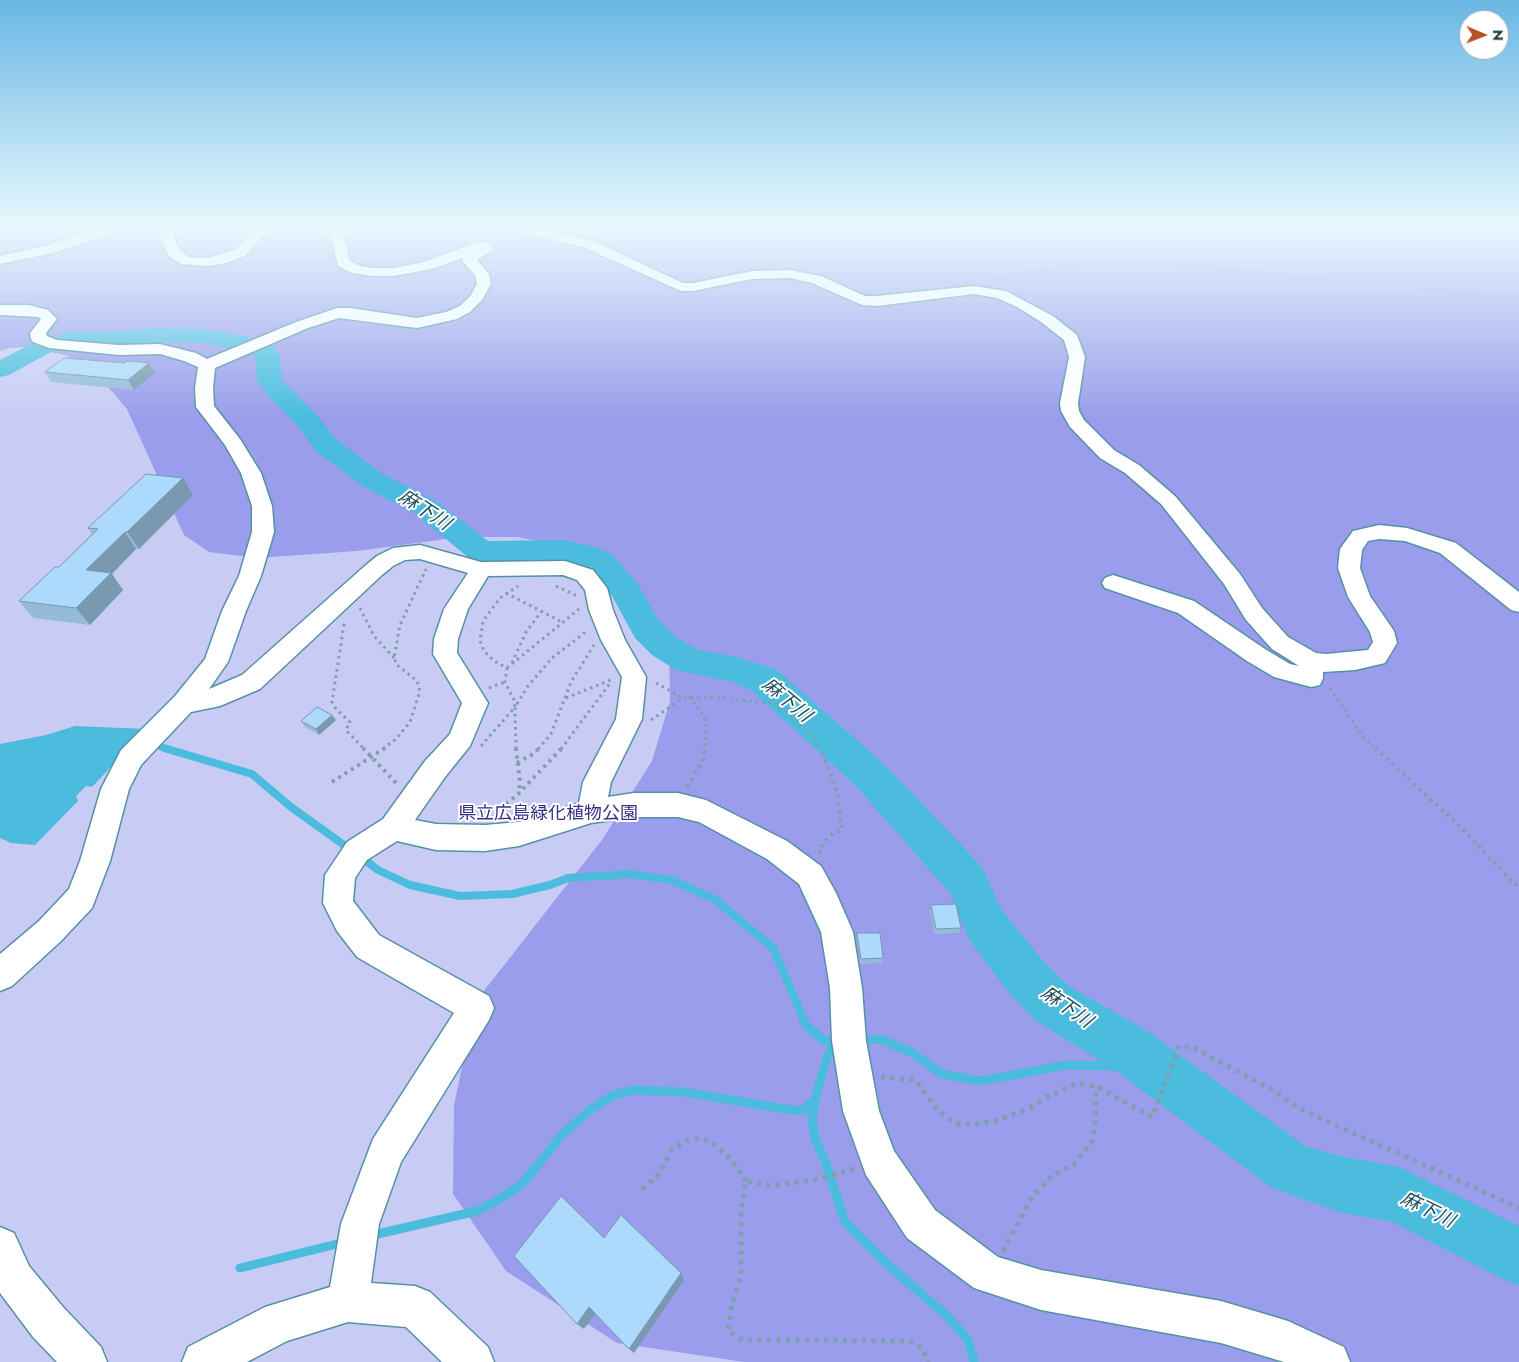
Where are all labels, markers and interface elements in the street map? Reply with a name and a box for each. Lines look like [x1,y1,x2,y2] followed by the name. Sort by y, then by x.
[1459,10,1509,60] north arrow
[1488,30,1508,41] text: N
[394,486,454,536] water label: 麻下川
[757,674,815,728] water label: 麻下川
[458,804,638,826] park label: 県立広島緑化植物公園
[1036,982,1096,1034] water label: 麻下川
[1396,1188,1458,1234] water label: 麻下川

